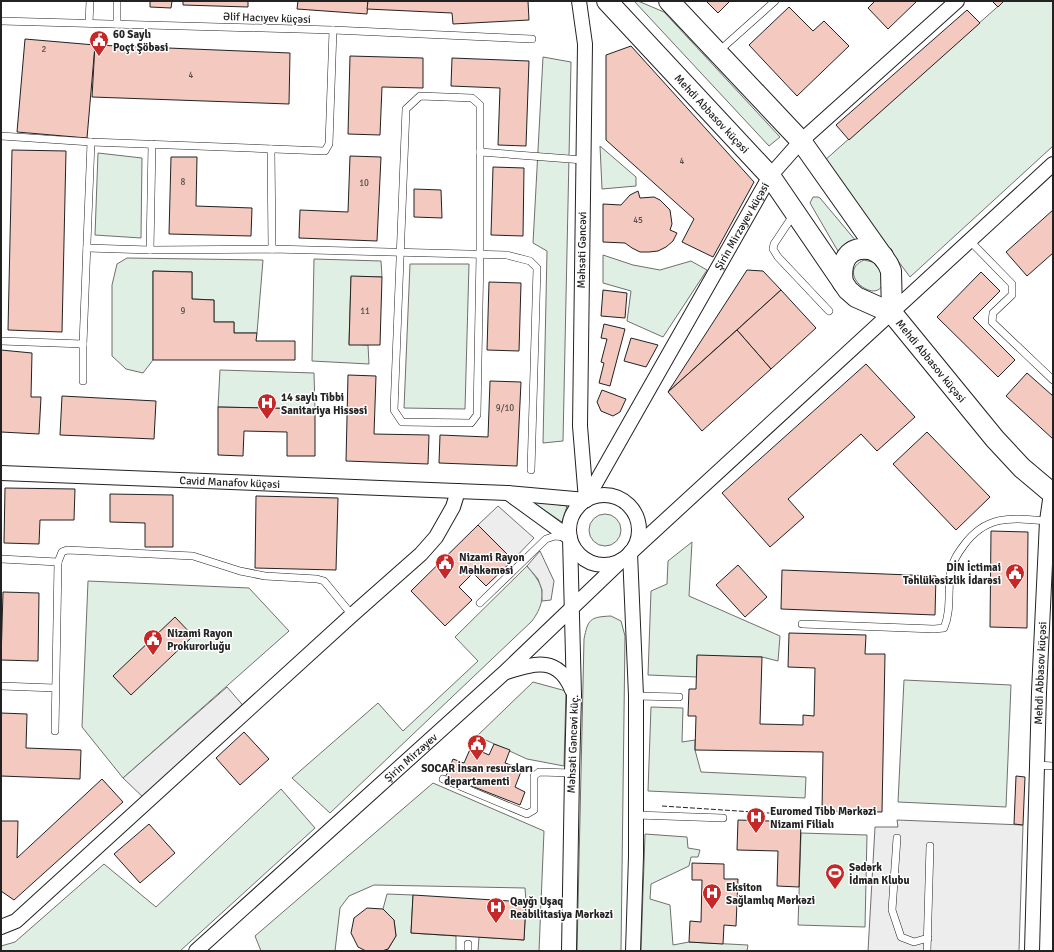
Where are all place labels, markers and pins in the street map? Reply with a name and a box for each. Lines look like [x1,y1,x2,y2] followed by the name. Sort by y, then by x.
[113,28,168,54] place label: 60 Saylı Poçt Şöbəsi
[88,29,110,57] public building icon: 60 Saylı Poçt Şöbəsi
[281,391,367,417] place label: 14 saylı Tibbi Sanitariya Hissəsi
[256,392,278,420] hospital icon: 14 saylı Tibbi Sanitariya Hissəsi
[459,551,524,577] place label: Nizami Rayon Məhkəməsi
[434,552,456,580] public building icon: Nizami Rayon Məhkəməsi
[903,560,1001,587] place label: DİN İctimai Təhlükəsizlik İdarəsi
[1004,562,1026,590] public building icon: DİN İctimai Təhlükəsizlik İdarəsi
[167,627,232,653] place label: Nizami Rayon Prokurorluğu
[142,628,164,656] public building icon: Nizami Rayon Prokurorluğu
[466,733,488,761] public building icon: SOCAR İnsan resursları departamenti
[421,761,533,788] place label: SOCAR İnsan resursları departamenti
[770,805,876,831] place label: Euromed Tibb Mərkəzi Nizami Filialı
[745,806,767,834] hospital icon: Euromed Tibb Mərkəzi Nizami Filialı
[849,861,909,887] place label: Sədərk İdman Klubu
[824,862,846,890] sports icon: Sədərk İdman Klubu
[726,881,815,907] place label: Eksiton Sağlamlıq Mərkəzi
[701,882,723,910] hospital icon: Eksiton Sağlamlıq Mərkəzi
[510,895,613,921] place label: Qayğı Uşaq Reabilitasiya Mərkəzi
[485,896,507,924] hospital icon: Qayğı Uşaq Reabilitasiya Mərkəzi

